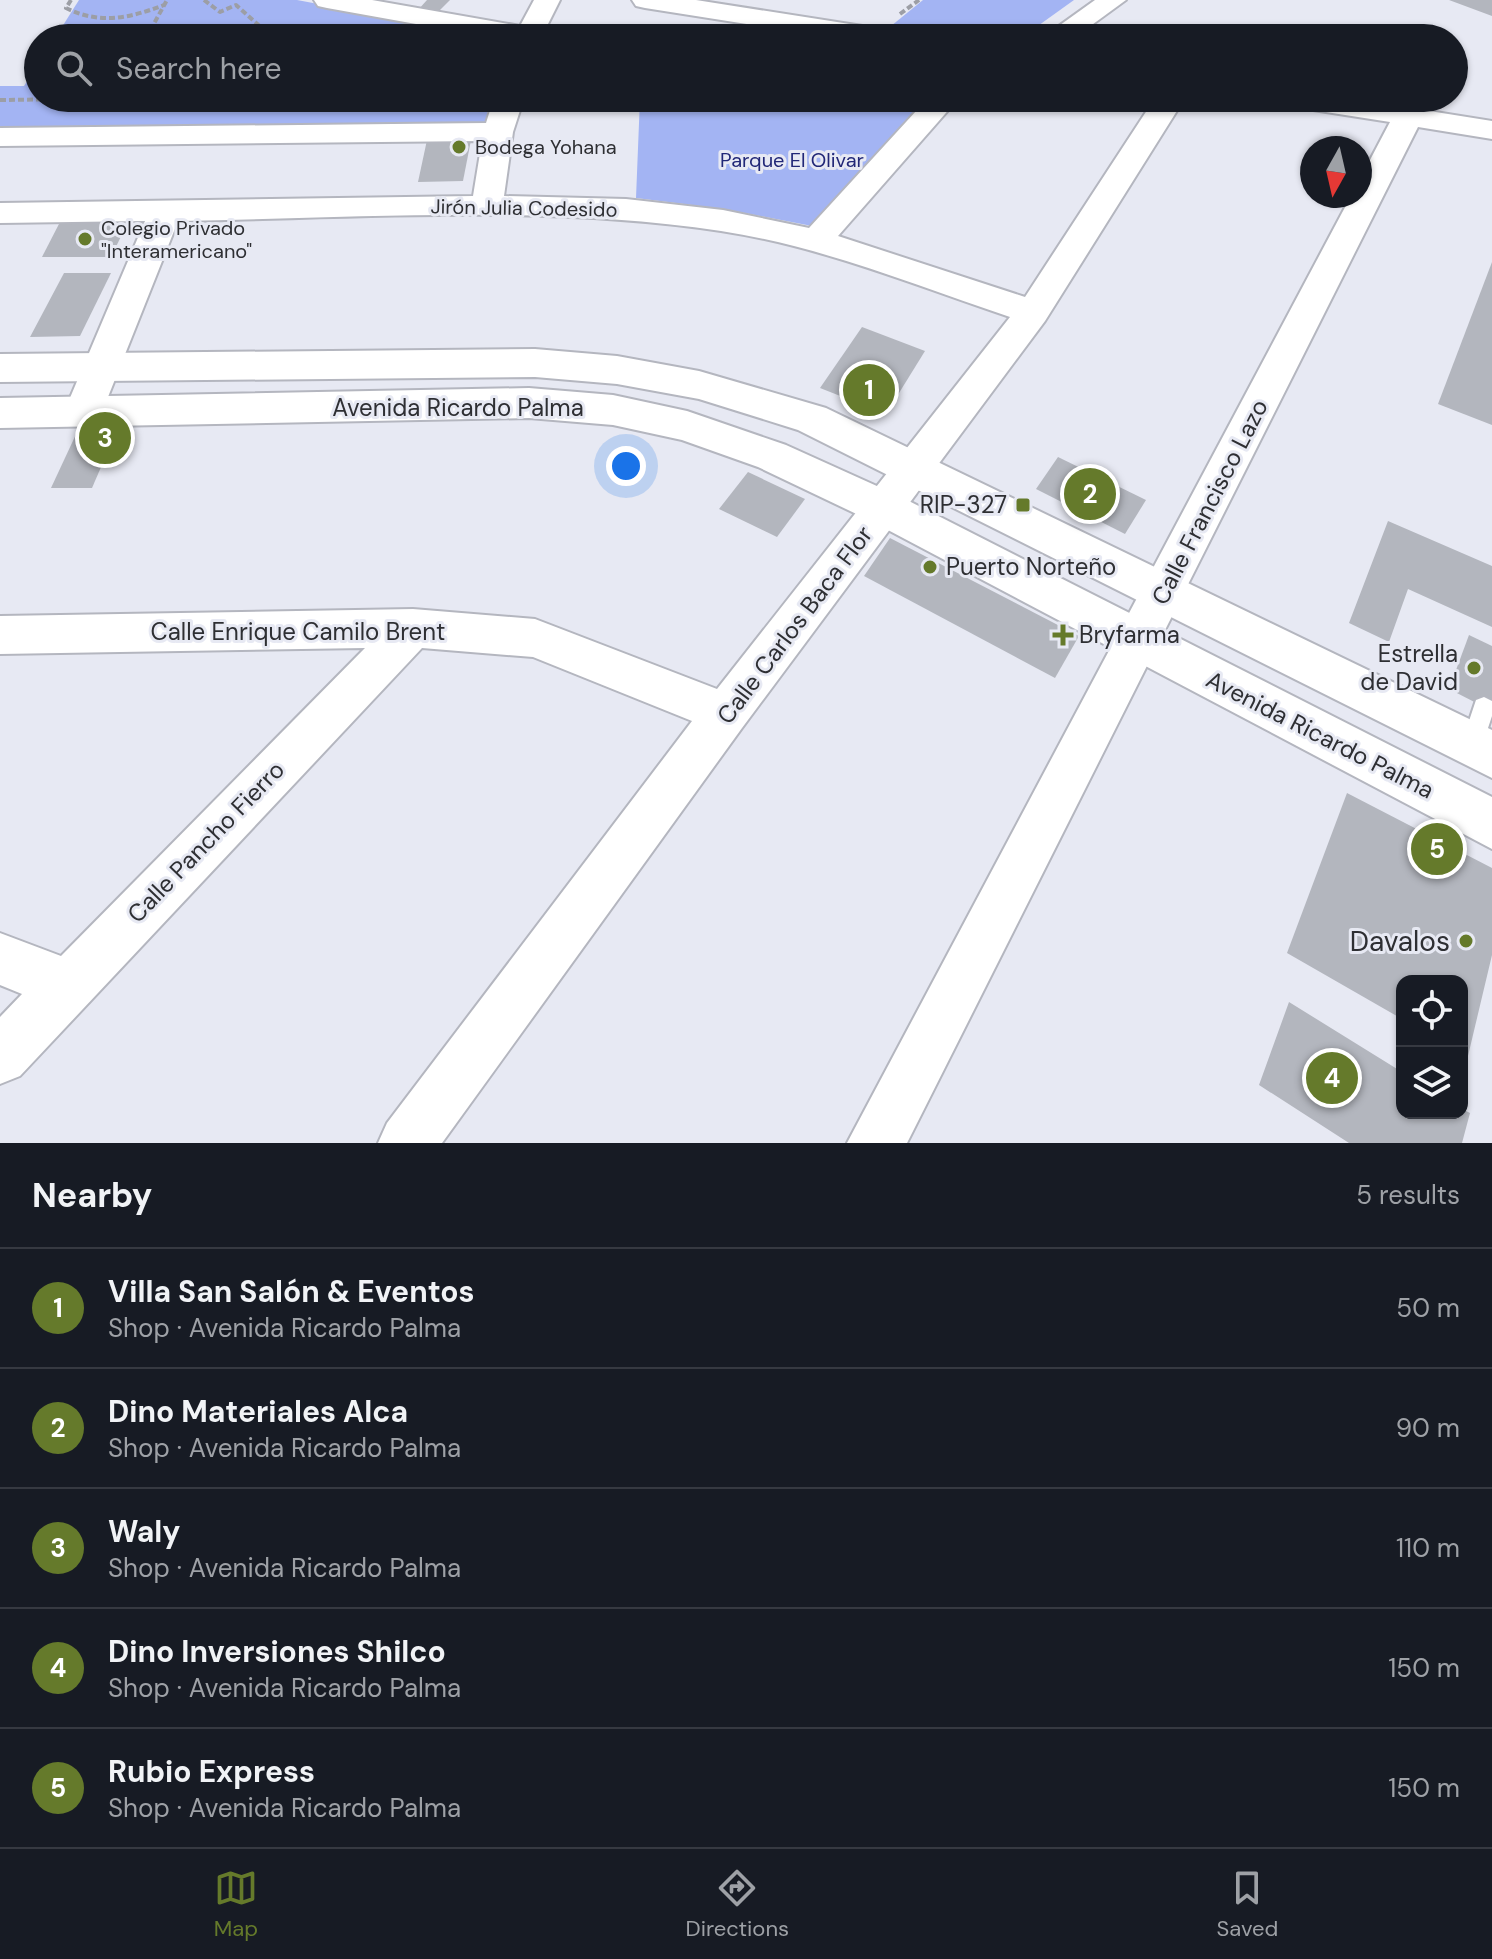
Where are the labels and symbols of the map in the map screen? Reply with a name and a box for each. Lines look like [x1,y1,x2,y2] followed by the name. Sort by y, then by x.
[475,134,617,160] place label: Bodega Yohana
[1300,136,1372,208] north arrow
[450,138,468,156] marker: Bodega Yohana
[720,147,864,173] park label: Parque El Olivar
[430,193,618,223] street label: Jirón Julia Codesido
[101,215,252,264] place label: Colegio Privado "Interamericano"
[76,230,94,248] marker: Colegio Privado "Interamericano"
[843,360,895,420] pin: 1
[332,392,584,423] street label: Avenida Ricardo Palma
[1144,394,1275,610] street label: Calle Francisco Lazo
[79,408,131,468] pin: 3
[606,446,646,486] your location
[1064,464,1116,524] pin: 2
[920,489,1007,520] place label: RIP-327
[1014,496,1032,514] marker: RIP-327
[710,519,879,730] street label: Calle Carlos Baca Flor
[946,551,1116,582] place label: Puerto Norteño
[921,558,939,576] marker: Puerto Norteño
[151,616,445,647] street label: Calle Enrique Camilo Brent
[1079,619,1180,650] place label: Bryfarma
[1054,626,1072,644] marker: Bryfarma
[1360,638,1458,697] place label: Estrella de David
[1465,659,1483,677] marker: Estrella de David
[1201,664,1439,805] street label: Avenida Ricardo Palma
[120,754,291,929] street label: Calle Pancho Fierro
[1411,819,1463,879] pin: 5
[1350,923,1450,960] place label: Davalos
[1457,932,1475,950] marker: Davalos
[1306,1048,1358,1108] pin: 4

